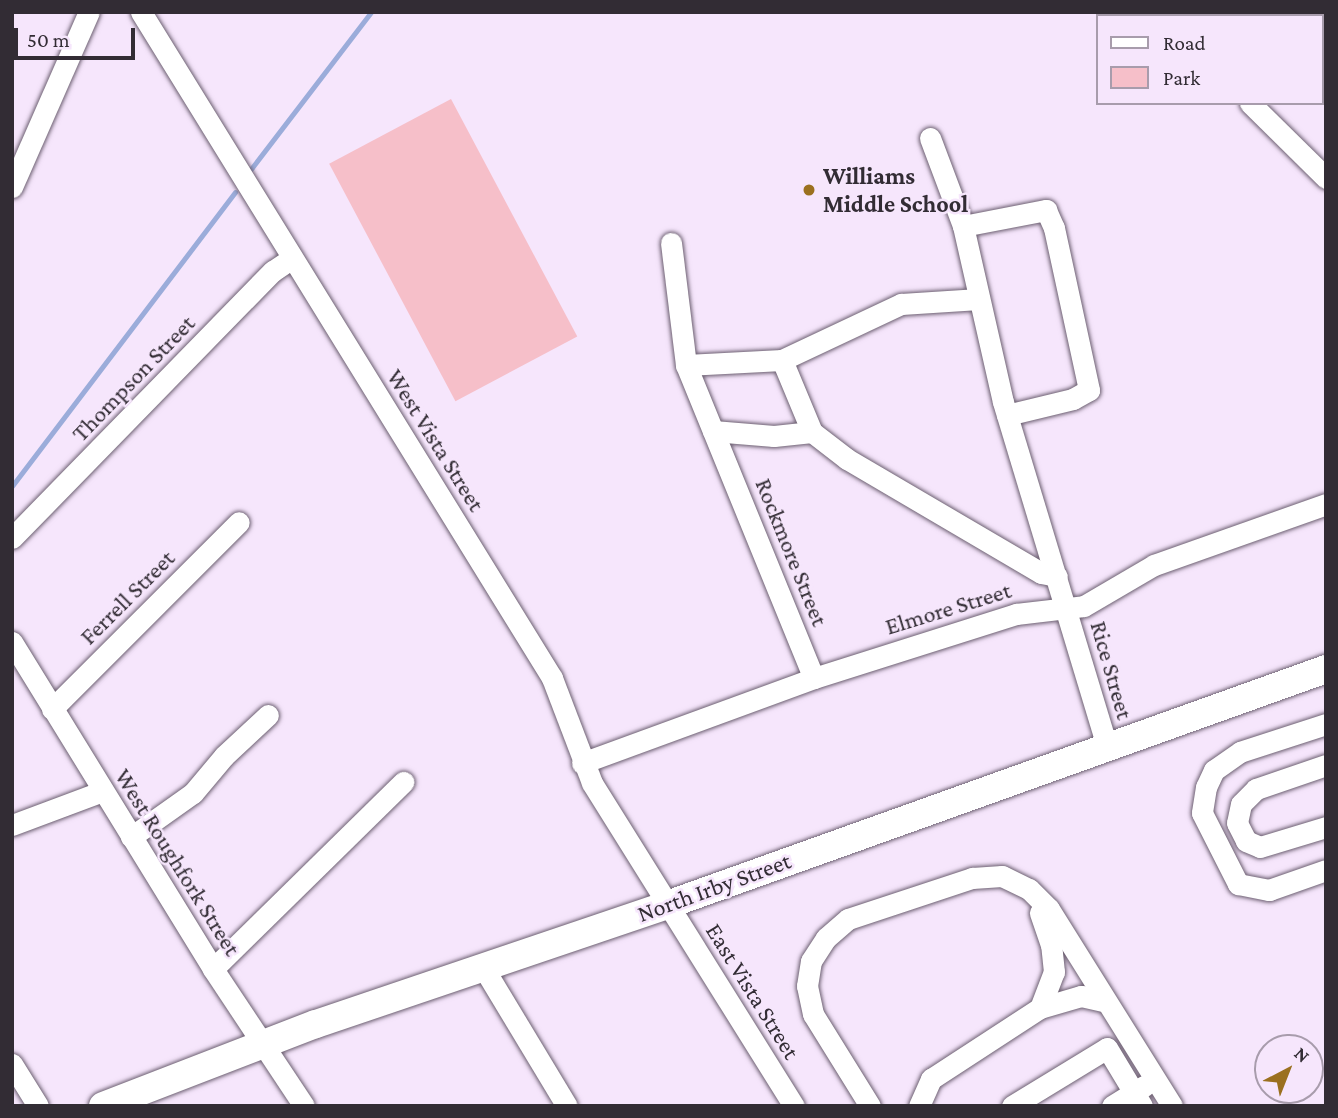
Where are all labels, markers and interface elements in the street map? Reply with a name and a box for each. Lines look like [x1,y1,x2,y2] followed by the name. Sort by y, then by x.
[18,14,138,58] scale bar
[1096,14,1324,105] legend
[27,28,70,52] text: 50 m
[1163,31,1206,55] text: Road
[1163,66,1200,90] text: Park
[823,162,968,218] place label: Williams Middle School
[801,182,817,198] marker: Williams Middle School
[65,309,201,447] street label: Thompson Street
[381,364,491,516] street label: West Vista Street
[749,474,835,630] street label: Rockmore Street
[74,544,180,650] street label: Ferrell Street
[882,575,1014,641] street label: Elmore Street
[1084,618,1140,722] street label: Rice Street
[109,763,247,961] street label: West Roughfork Street
[633,846,795,928] street label: North Irby Street
[700,918,806,1064] street label: East Vista Street
[1254,1034,1324,1104] north arrow
[1290,1042,1314,1067] text: N

